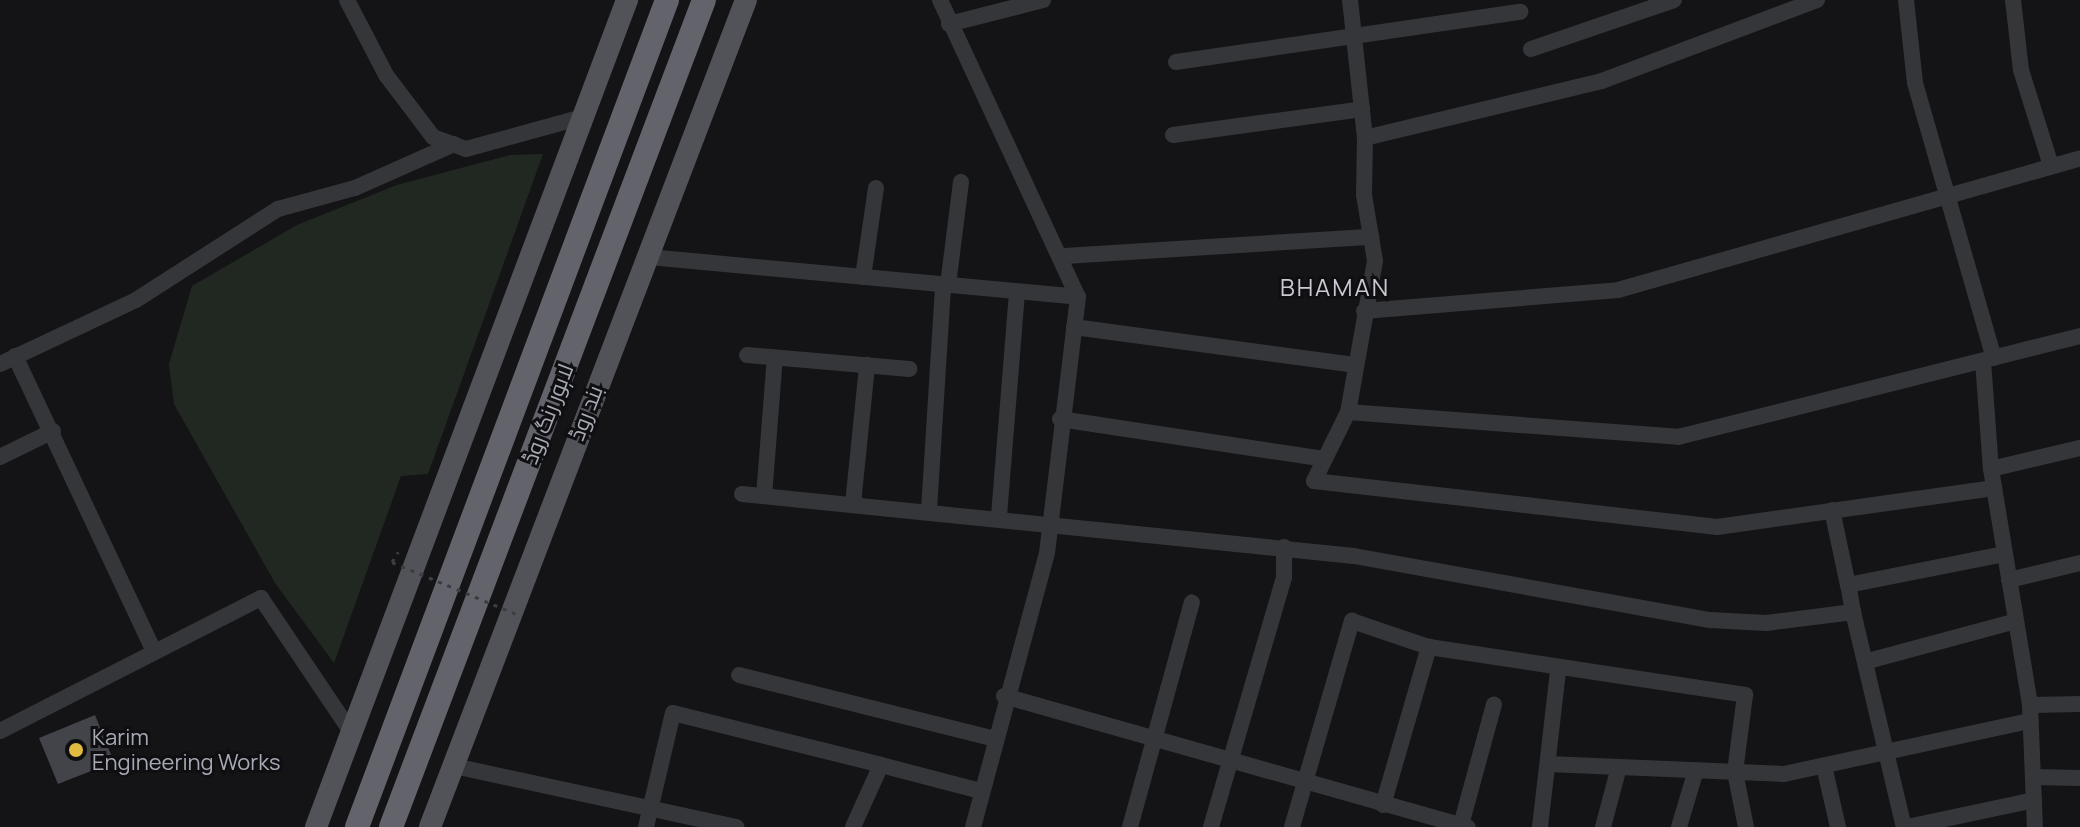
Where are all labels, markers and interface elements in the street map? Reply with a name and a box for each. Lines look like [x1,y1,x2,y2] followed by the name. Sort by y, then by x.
[1280,273,1390,301] district label: BHAMAN
[517,360,579,468] street label: لاہور رنگ روڈ
[563,382,609,444] street label: بند روڈ
[92,724,280,776] place label: Karim Engineering Works
[67,741,85,759] marker: Karim Engineering Works

